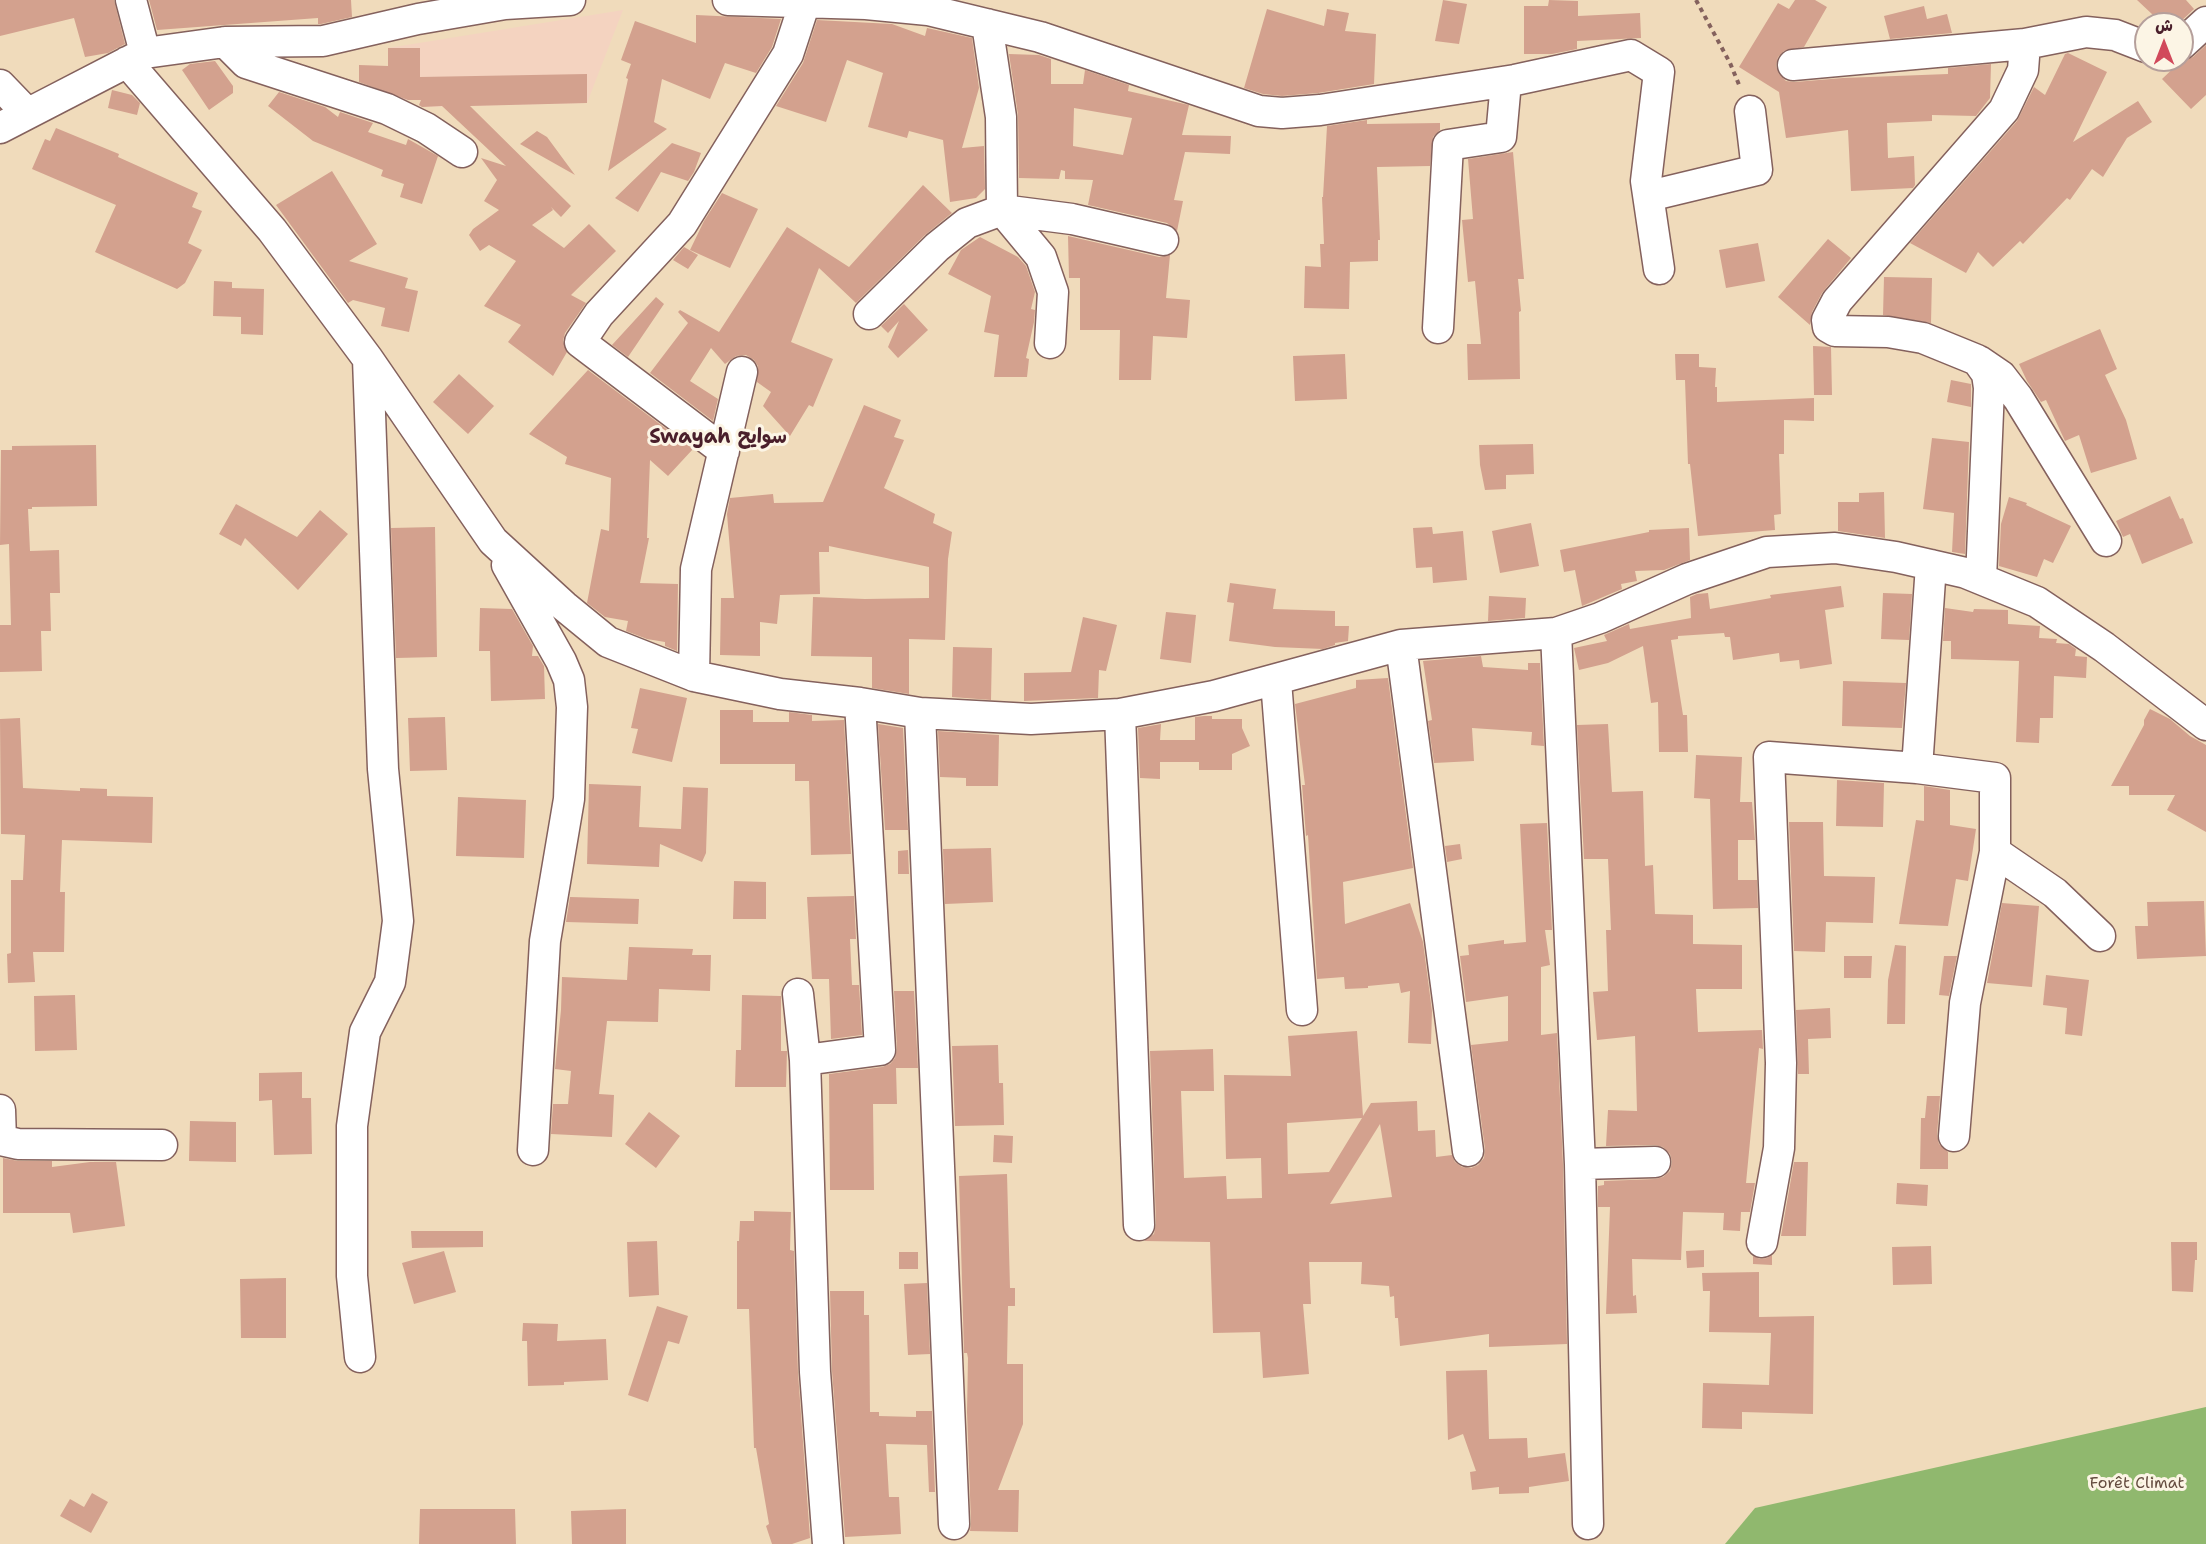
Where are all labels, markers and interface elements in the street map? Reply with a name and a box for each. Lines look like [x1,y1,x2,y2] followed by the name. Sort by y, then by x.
[2134,12,2194,72] north arrow
[2155,15,2173,36] text: ش
[649,426,787,450] district label: Swayah سوايح
[2089,1474,2185,1494] park label: Forêt Climat

